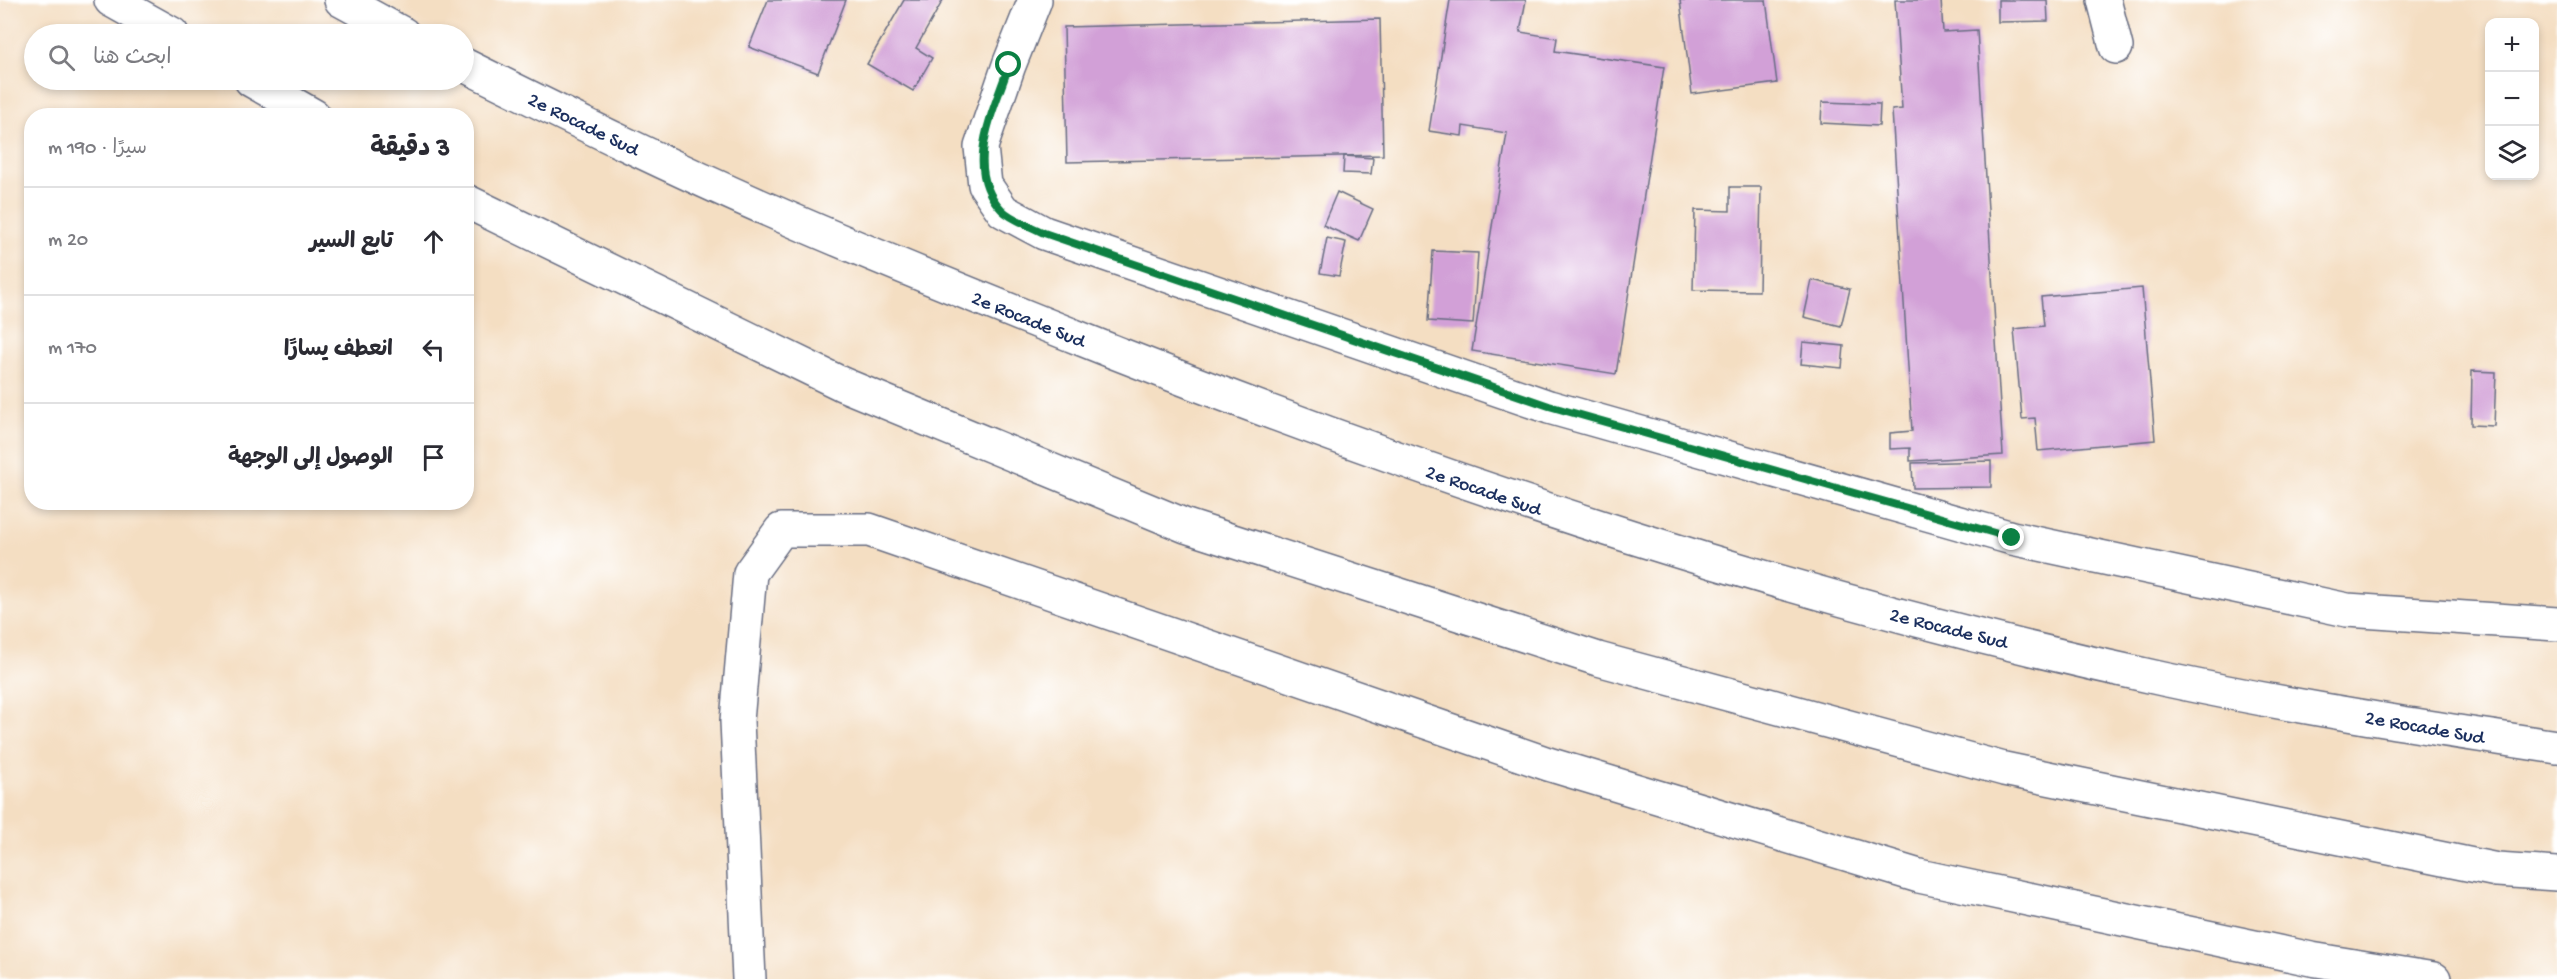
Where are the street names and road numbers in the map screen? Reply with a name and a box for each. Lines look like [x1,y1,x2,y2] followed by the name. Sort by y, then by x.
[523,89,644,164] street label: 2e Rocade Sud
[967,288,1090,355] street label: 2e Rocade Sud
[1422,462,1546,524] street label: 2e Rocade Sud
[1887,605,2012,657] street label: 2e Rocade Sud
[2363,708,2488,752] street label: 2e Rocade Sud

